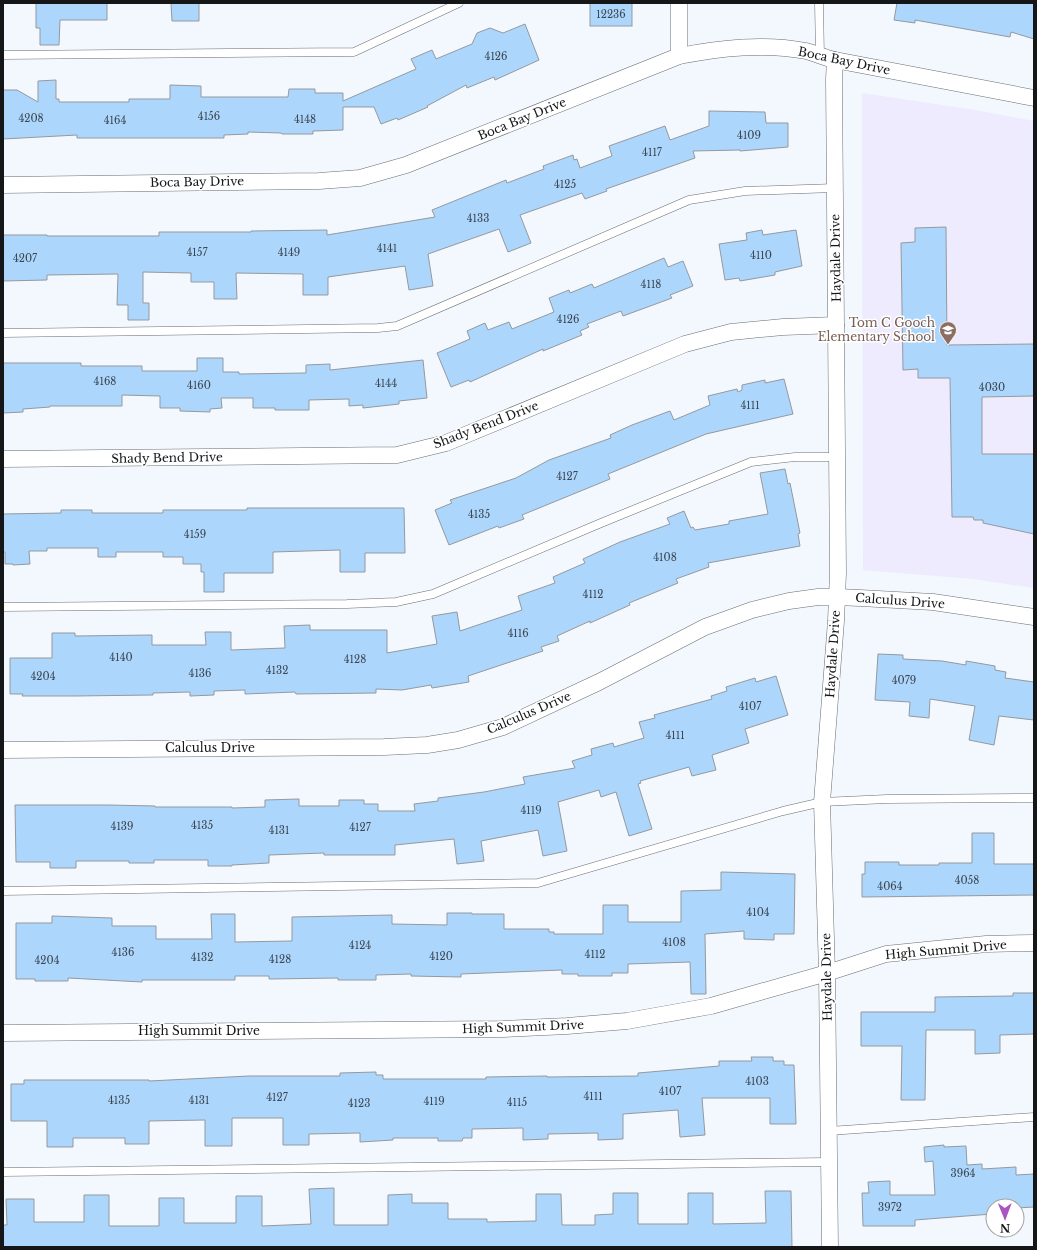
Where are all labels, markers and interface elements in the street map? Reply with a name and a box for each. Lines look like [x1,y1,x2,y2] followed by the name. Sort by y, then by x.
[596,8,626,21] house number: 12236
[797,43,892,78] street label: Boca Bay Drive
[485,50,507,63] house number: 4126
[475,94,568,143] street label: Boca Bay Drive
[198,110,220,123] house number: 4156
[18,112,44,125] house number: 4208
[294,113,316,126] house number: 4148
[104,114,126,127] house number: 4164
[737,129,761,142] house number: 4109
[642,146,663,159] house number: 4117
[150,173,244,190] street label: Boca Bay Drive
[554,178,576,191] house number: 4125
[467,212,489,225] house number: 4133
[827,214,844,302] street label: Haydale Drive
[377,242,397,255] house number: 4141
[186,246,208,259] house number: 4157
[278,246,300,259] house number: 4149
[750,249,772,262] house number: 4110
[13,252,38,265] house number: 4207
[641,278,661,291] house number: 4118
[557,313,579,326] house number: 4126
[818,315,935,344] place label: Tom C Gooch Elementary School
[938,320,958,345] school or university icon: Tom C Gooch Elementary School
[94,375,116,388] house number: 4168
[375,377,397,390] house number: 4144
[187,379,211,392] house number: 4160
[979,381,1005,394] house number: 4030
[431,397,541,452] street label: Shady Bend Drive
[740,399,760,412] house number: 4111
[111,449,223,466] street label: Shady Bend Drive
[556,470,579,483] house number: 4127
[468,508,490,521] house number: 4135
[184,528,206,541] house number: 4159
[653,551,677,564] house number: 4108
[583,588,603,601] house number: 4112
[855,590,945,611] street label: Calculus Drive
[822,609,843,698] street label: Haydale Drive
[507,627,529,640] house number: 4116
[109,651,133,664] house number: 4140
[344,653,366,666] house number: 4128
[266,664,288,677] house number: 4132
[189,667,211,680] house number: 4136
[31,670,56,683] house number: 4204
[892,674,916,687] house number: 4079
[485,688,573,737] street label: Calculus Drive
[739,700,762,713] house number: 4107
[665,729,685,742] house number: 4111
[165,740,255,755] street label: Calculus Drive
[520,804,542,817] house number: 4119
[191,819,213,832] house number: 4135
[111,820,133,833] house number: 4139
[349,821,372,834] house number: 4127
[269,824,289,837] house number: 4131
[955,874,979,887] house number: 4058
[877,880,903,893] house number: 4064
[746,906,770,919] house number: 4104
[818,933,835,1021] street label: Haydale Drive
[662,936,686,949] house number: 4108
[885,937,1007,962] street label: High Summit Drive
[349,939,371,952] house number: 4124
[112,946,134,959] house number: 4136
[585,948,605,961] house number: 4112
[429,950,453,963] house number: 4120
[191,951,213,964] house number: 4132
[269,953,291,966] house number: 4128
[35,954,60,967] house number: 4204
[462,1017,584,1036] street label: High Summit Drive
[138,1023,260,1038] street label: High Summit Drive
[745,1075,769,1088] house number: 4103
[659,1085,682,1098] house number: 4107
[583,1090,603,1103] house number: 4111
[266,1091,289,1104] house number: 4127
[108,1094,130,1107] house number: 4135
[189,1094,209,1107] house number: 4131
[423,1095,445,1108] house number: 4119
[507,1096,528,1109] house number: 4115
[348,1097,370,1110] house number: 4123
[951,1167,976,1180] house number: 3964
[985,1198,1025,1238] north arrow
[878,1201,902,1214] house number: 3972
[999,1221,1010,1235] text: N

